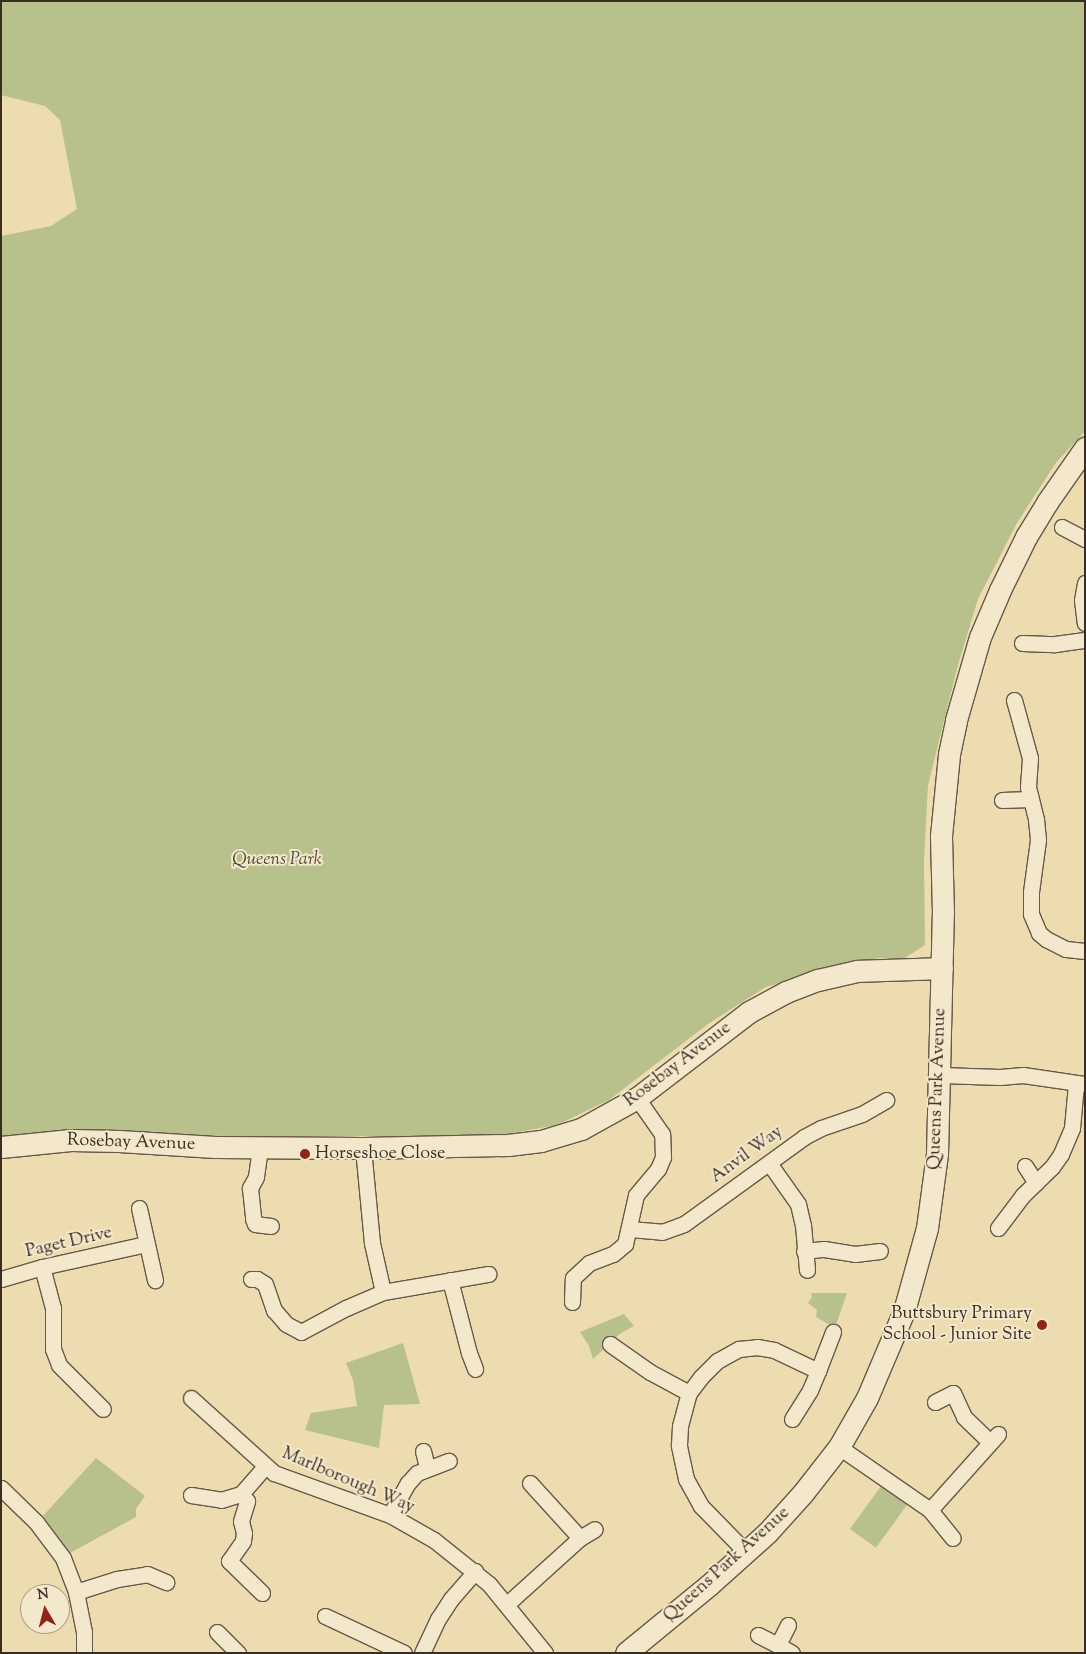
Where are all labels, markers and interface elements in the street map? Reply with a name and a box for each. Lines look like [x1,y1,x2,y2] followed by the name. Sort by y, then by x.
[232,849,322,871] park label: Queens Park
[924,1008,952,1170] street label: Queens Park Avenue
[620,1018,736,1112] street label: Rosebay Avenue
[707,1122,787,1188] street label: Anvil Way
[66,1130,196,1156] street label: Rosebay Avenue
[315,1143,445,1165] place label: Horseshoe Close
[299,1148,311,1160] marker: Horseshoe Close
[24,1223,114,1263] street label: Paget Drive
[882,1304,1032,1346] place label: Buttsbury Primary School - Junior Site
[1036,1319,1048,1331] marker: Buttsbury Primary School - Junior Site
[278,1443,418,1519] street label: Marlborough Way
[660,1503,794,1627] street label: Queens Park Avenue
[20,1584,70,1634] north arrow
[36,1584,50,1606] text: N

